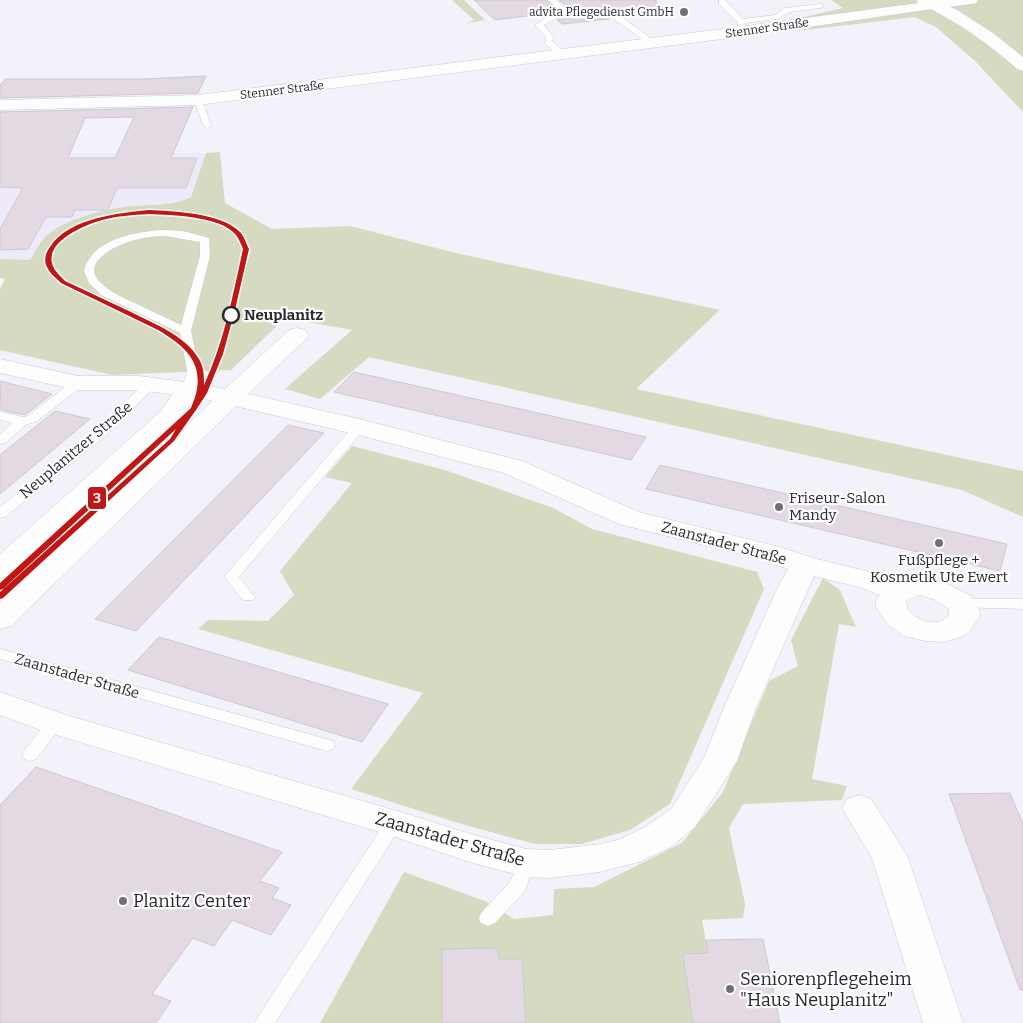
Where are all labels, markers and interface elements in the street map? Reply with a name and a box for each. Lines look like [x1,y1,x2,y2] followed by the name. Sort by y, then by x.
[529,5,674,19] place label: advita Pflegedienst GmbH
[678,6,690,18] marker: advita Pflegedienst GmbH
[724,15,810,41] street label: Stenner Straße
[239,78,325,102] street label: Stenner Straße
[222,306,240,324] marker: Neuplanitz
[244,306,324,324] place label: Neuplanitz
[16,398,136,502] street label: Neuplanitzer Straße
[87,486,107,510] line badge: 3
[789,489,886,524] place label: Friseur-Salon Mandy
[93,490,101,507] text: 3
[773,501,785,513] marker: Friseur-Salon Mandy
[659,518,789,568] street label: Zaanstader Straße
[933,537,945,549] marker: Fußpflege + Kosmetik Ute Ewert
[870,551,1009,586] place label: Fußpflege + Kosmetik Ute Ewert
[13,650,141,702] street label: Zaanstader Straße
[373,807,527,871] street label: Zaanstader Straße
[133,890,250,912] place label: Planitz Center
[117,895,129,907] marker: Planitz Center
[740,968,912,1011] place label: Seniorenpflegeheim "Haus Neuplanitz"
[724,983,736,995] marker: Seniorenpflegeheim "Haus Neuplanitz"

